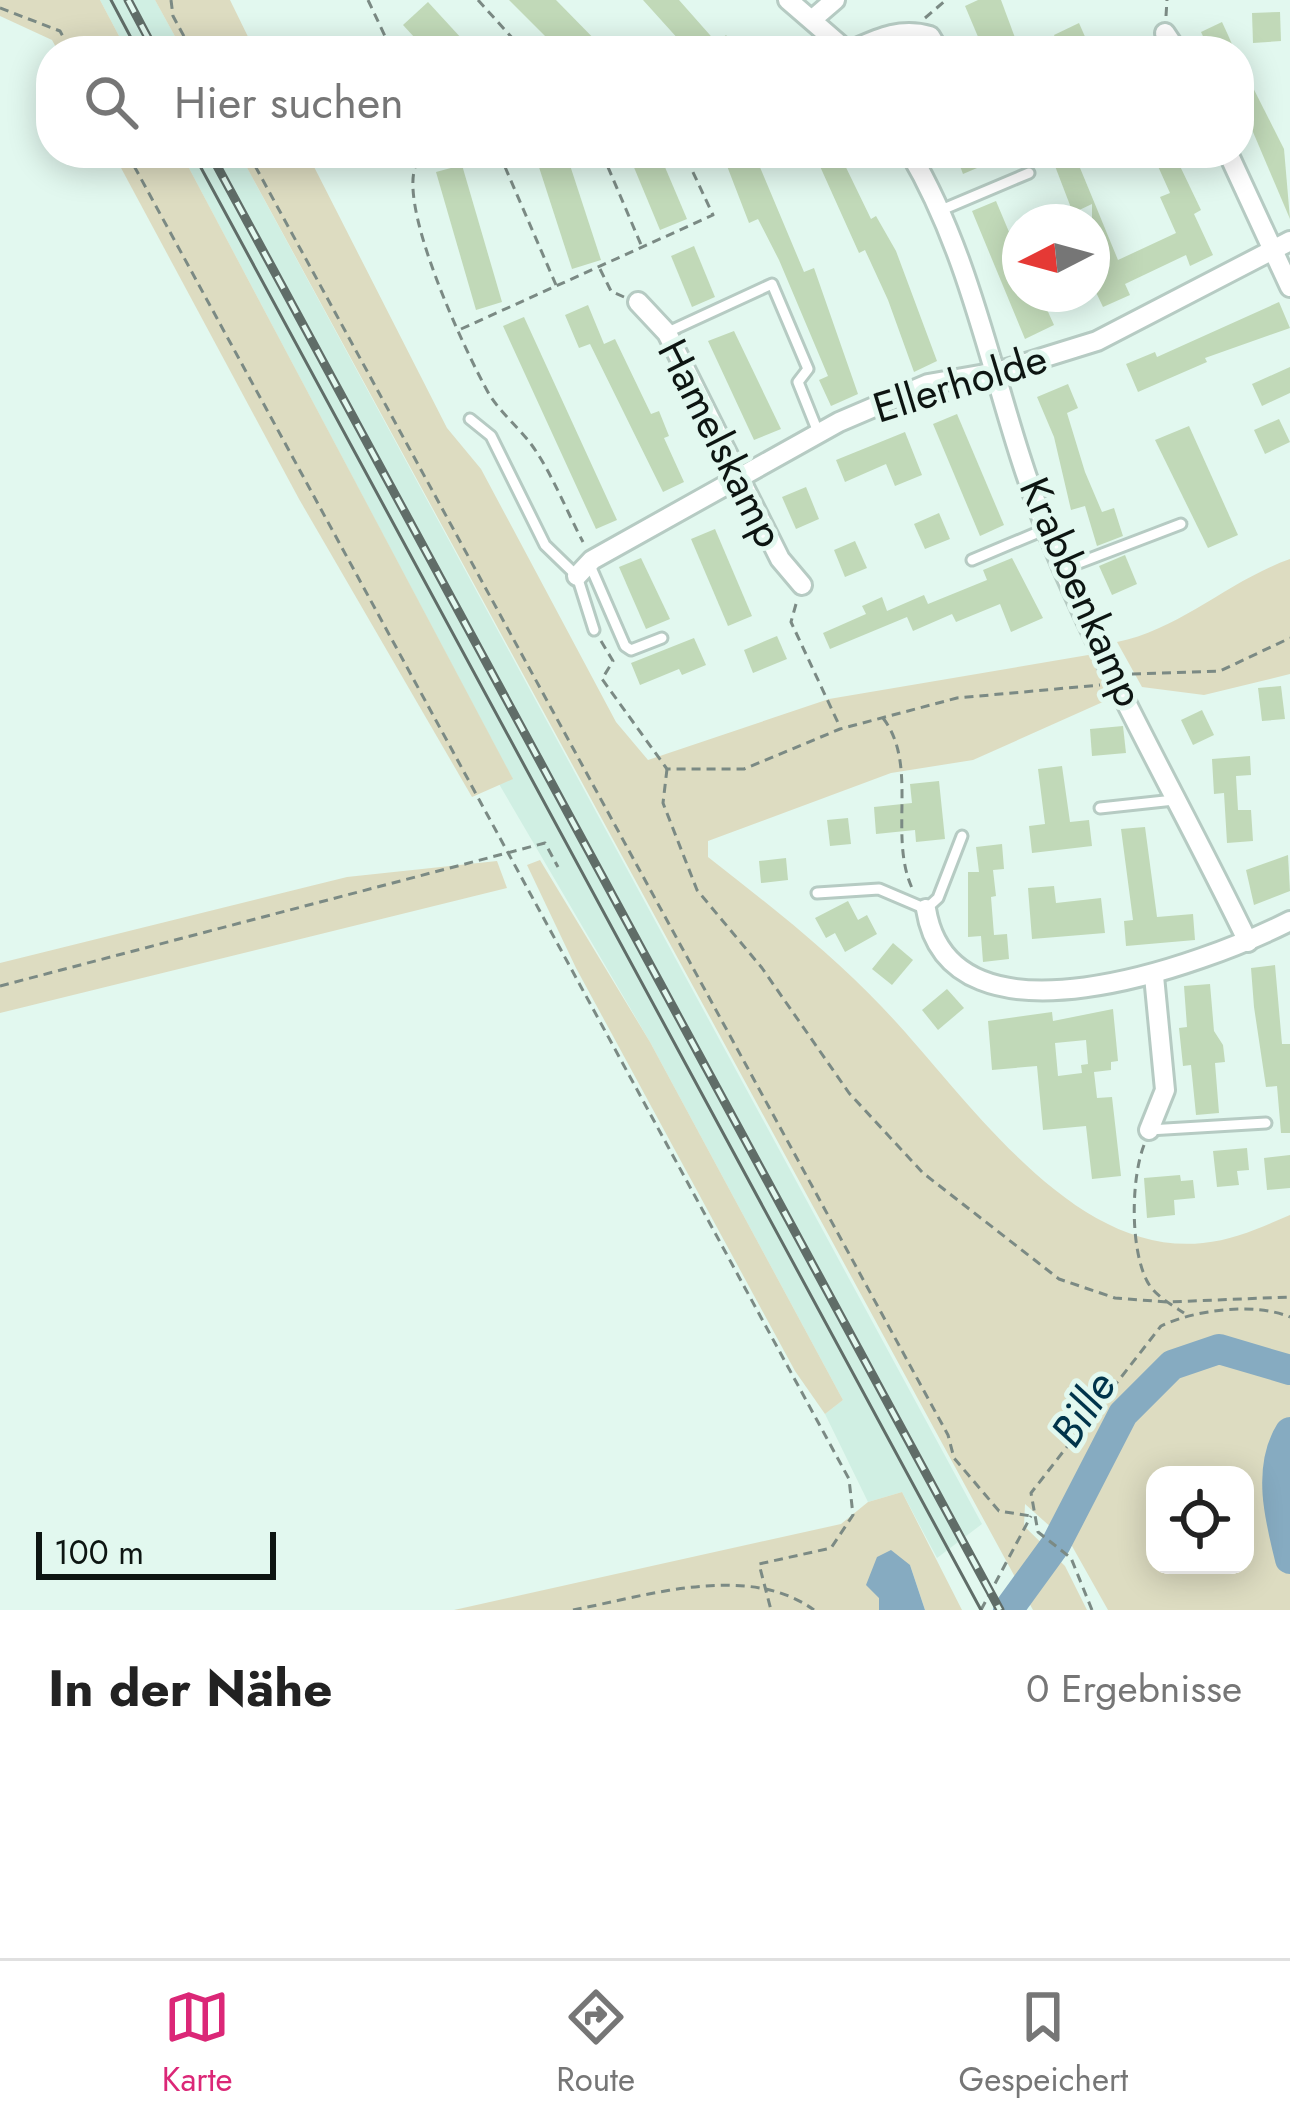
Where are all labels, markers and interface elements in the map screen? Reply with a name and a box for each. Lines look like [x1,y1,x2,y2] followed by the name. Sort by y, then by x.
[36,36,1254,168] search box
[78,69,144,135] icon: search
[174,70,404,135] text: Hier suchen
[1002,204,1110,312] north arrow
[642,328,800,558] street label: Hamelskamp
[866,328,1054,438] street label: Ellerholde
[1004,468,1160,716] street label: Krabbenkamp
[1034,1358,1132,1460] water label: Bille
[1146,1466,1254,1574] map controls
[1146,1466,1254,1574] button: locate
[36,1526,276,1579] scale bar
[54,1529,144,1576] text: 100 m
[48,1651,332,1725] text: In der Nähe
[1026,1660,1242,1717] text: 0 Ergebnisse
[162,1984,233,2103] tab: Karte
[556,1984,635,2103] tab: Route
[959,1984,1128,2103] tab: Gespeichert

